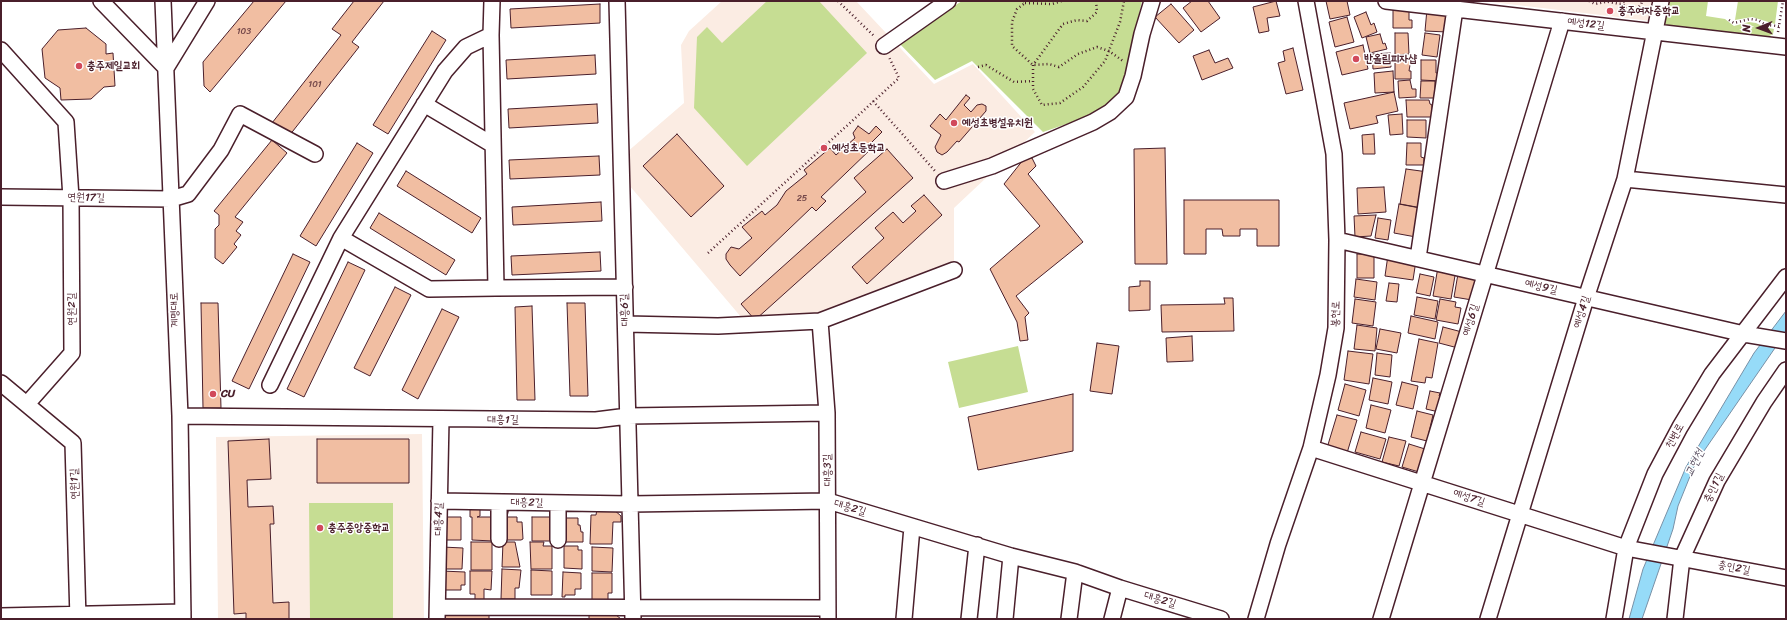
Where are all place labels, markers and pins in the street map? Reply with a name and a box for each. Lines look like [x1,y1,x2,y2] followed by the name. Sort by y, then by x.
[1618,4,1680,18] place label: 충주여자중학교
[1605,6,1615,16] marker: 충주여자중학교
[1364,52,1417,66] place label: 반올림피자샵
[1351,54,1361,64] marker: 반올림피자샵
[87,59,140,73] place label: 충주제일교회
[74,61,84,71] marker: 충주제일교회
[962,116,1033,130] place label: 예성초병설유치원
[949,118,959,128] marker: 예성초병설유치원
[832,141,885,155] place label: 예성초등학교
[819,143,829,153] marker: 예성초등학교
[221,387,235,401] place label: CU
[208,389,218,399] marker: CU
[328,521,390,535] place label: 충주중앙중학교
[315,523,325,533] marker: 충주중앙중학교

